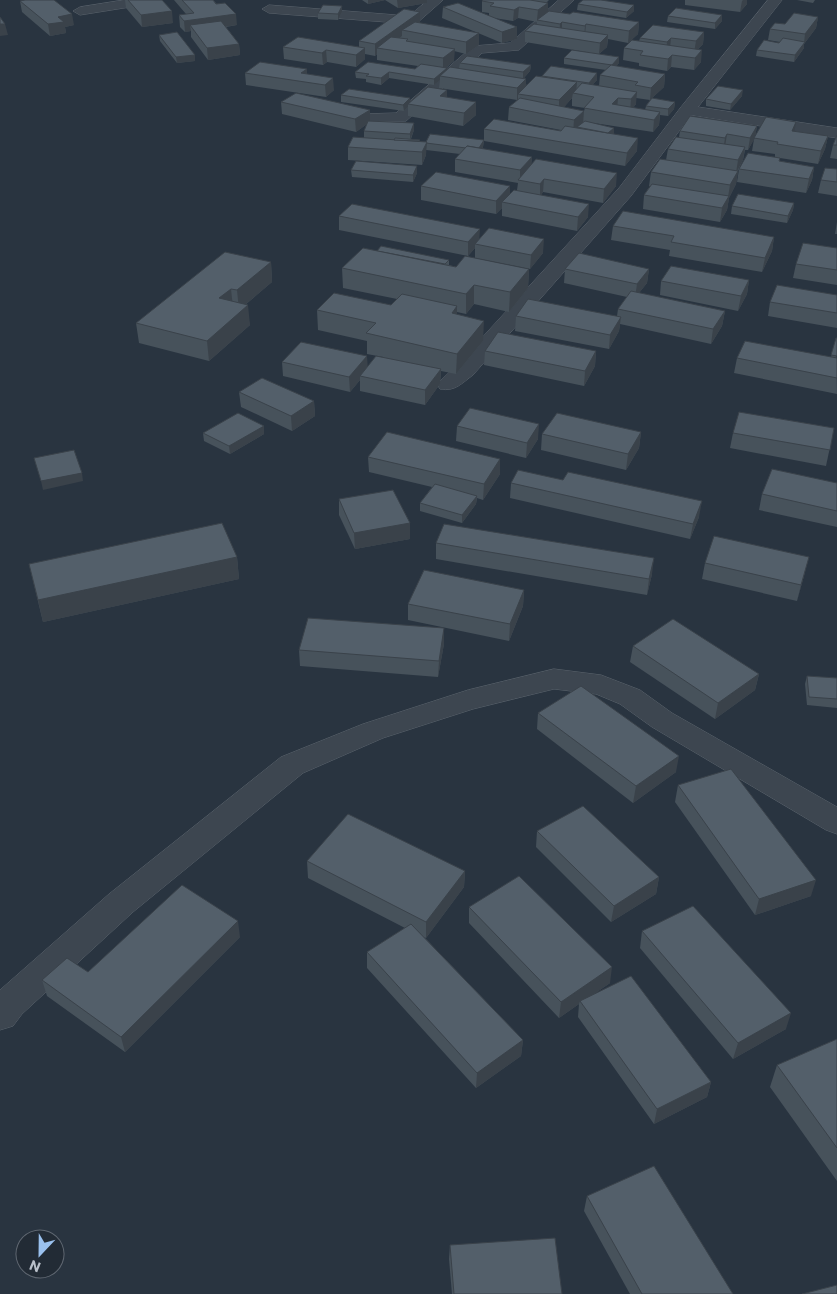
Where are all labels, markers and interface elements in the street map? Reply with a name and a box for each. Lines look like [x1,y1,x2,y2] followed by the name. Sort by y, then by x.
[15,1229,65,1279] north arrow
[27,1257,43,1276] text: N

